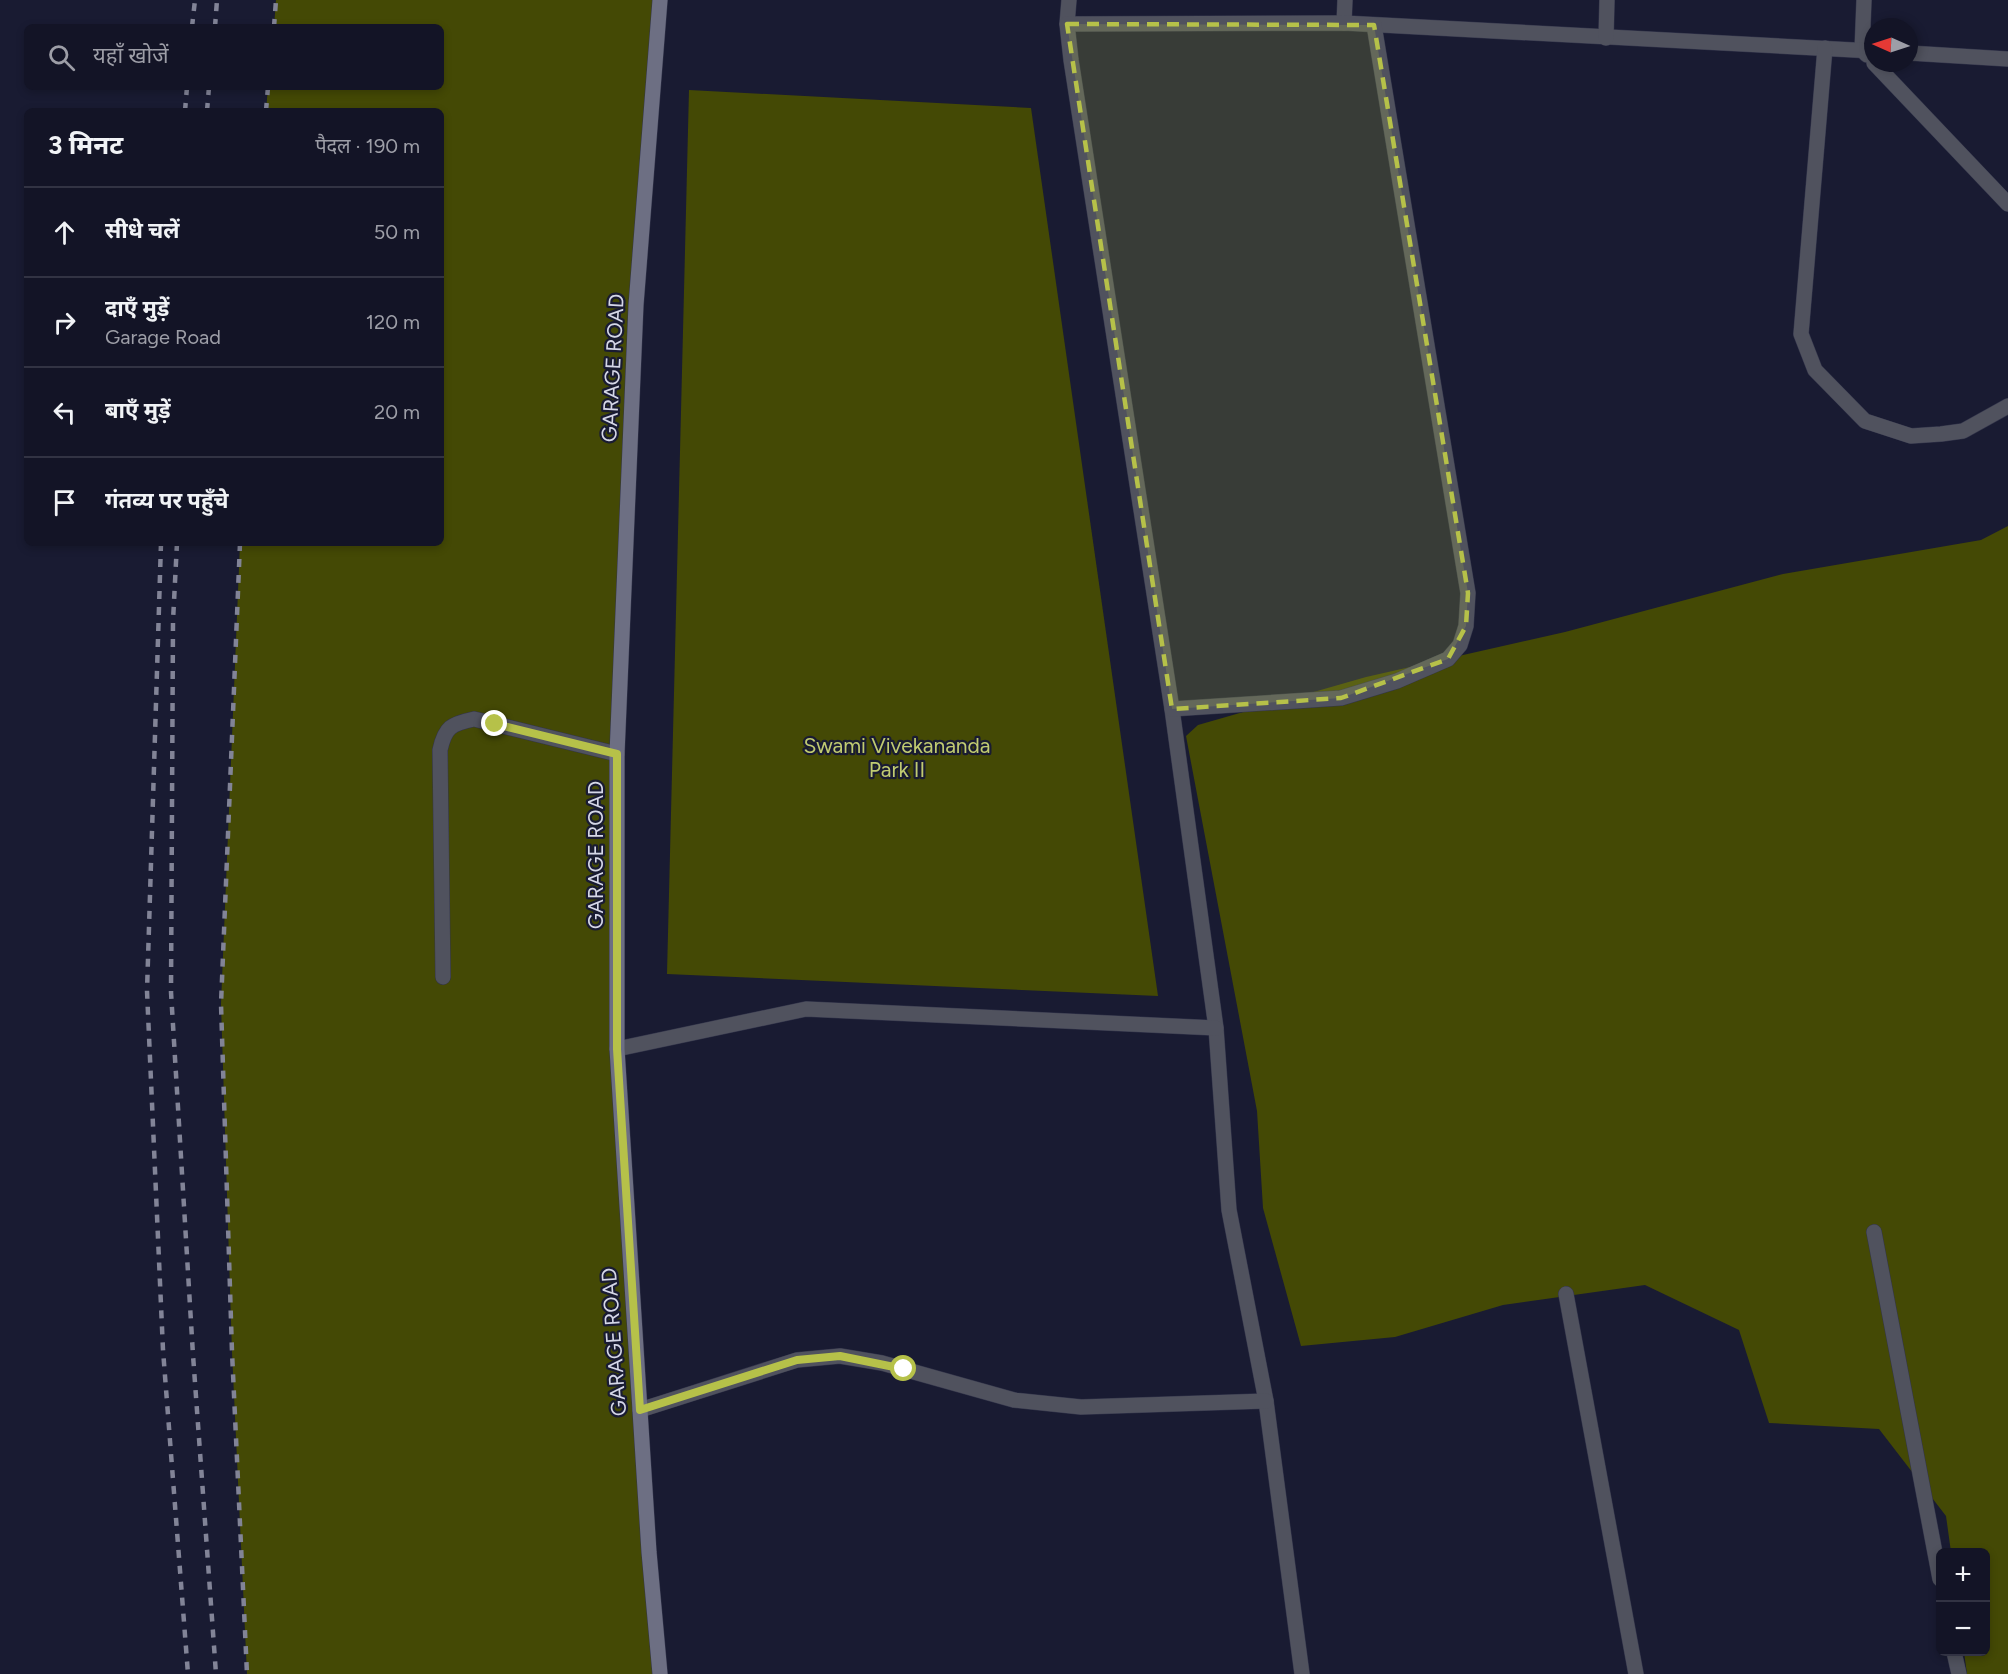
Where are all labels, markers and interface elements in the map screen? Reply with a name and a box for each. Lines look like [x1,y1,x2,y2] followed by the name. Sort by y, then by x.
[1864,18,1918,72] north arrow
[24,24,444,90] search box
[45,41,78,74] icon: search
[93,42,169,69] text: यहाँ खोजें
[48,129,123,161] text: 3 मिनट
[315,134,420,158] text: पैदल · 190 m
[48,216,81,249] icon: ahead
[105,217,180,244] text: सीधे चलें
[374,220,420,244] text: 50 m
[596,293,629,443] street label: GARAGE ROAD
[105,295,169,322] text: दाएँ मुड़ें
[48,306,81,339] icon: right
[366,310,420,334] text: 120 m
[105,325,221,349] text: Garage Road
[48,396,81,429] icon: left
[105,397,171,424] text: बाएँ मुड़ें
[374,400,420,424] text: 20 m
[48,486,81,519] icon: arrive
[105,487,229,514] text: गंतव्य पर पहुँचे
[481,710,507,736] route end
[803,733,991,782] park label: Swami Vivekananda Park II
[583,781,608,929] street label: GARAGE ROAD
[596,1267,631,1417] street label: GARAGE ROAD
[890,1355,916,1381] route start
[1936,1548,1990,1656] map controls
[1936,1548,1990,1602] button: +
[1936,1602,1990,1656] button: −

